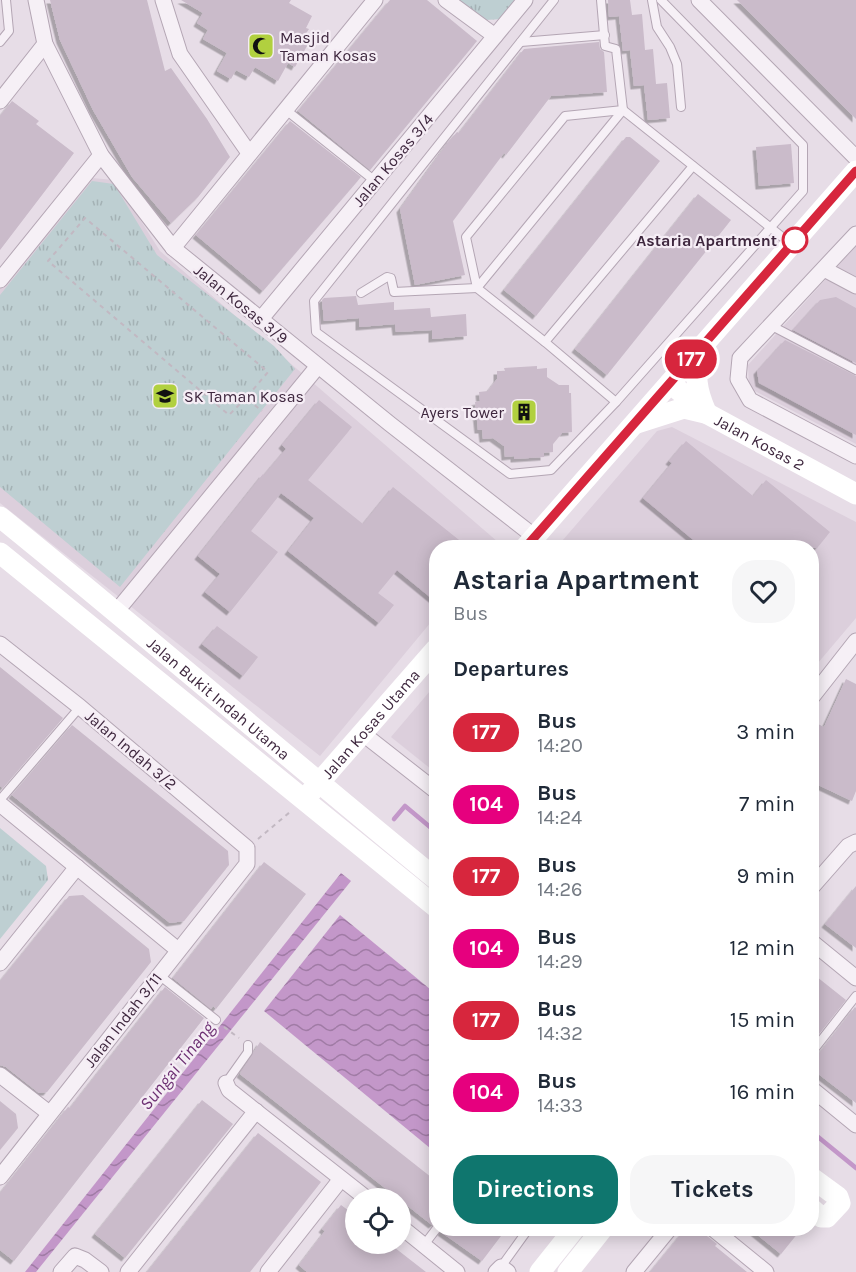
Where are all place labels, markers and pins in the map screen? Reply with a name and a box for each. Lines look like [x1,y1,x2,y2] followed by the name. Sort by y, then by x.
[280,28,377,65] place label: Masjid Taman Kosas
[246,31,276,61] mosque icon: Masjid Taman Kosas
[782,227,808,253] marker: Astaria Apartment
[636,231,777,250] place label: Astaria Apartment
[150,381,180,411] school or university icon: SK Taman Kosas
[184,387,304,406] place label: SK Taman Kosas
[509,397,539,427] building icon: Ayers Tower
[421,403,504,422] place label: Ayers Tower

